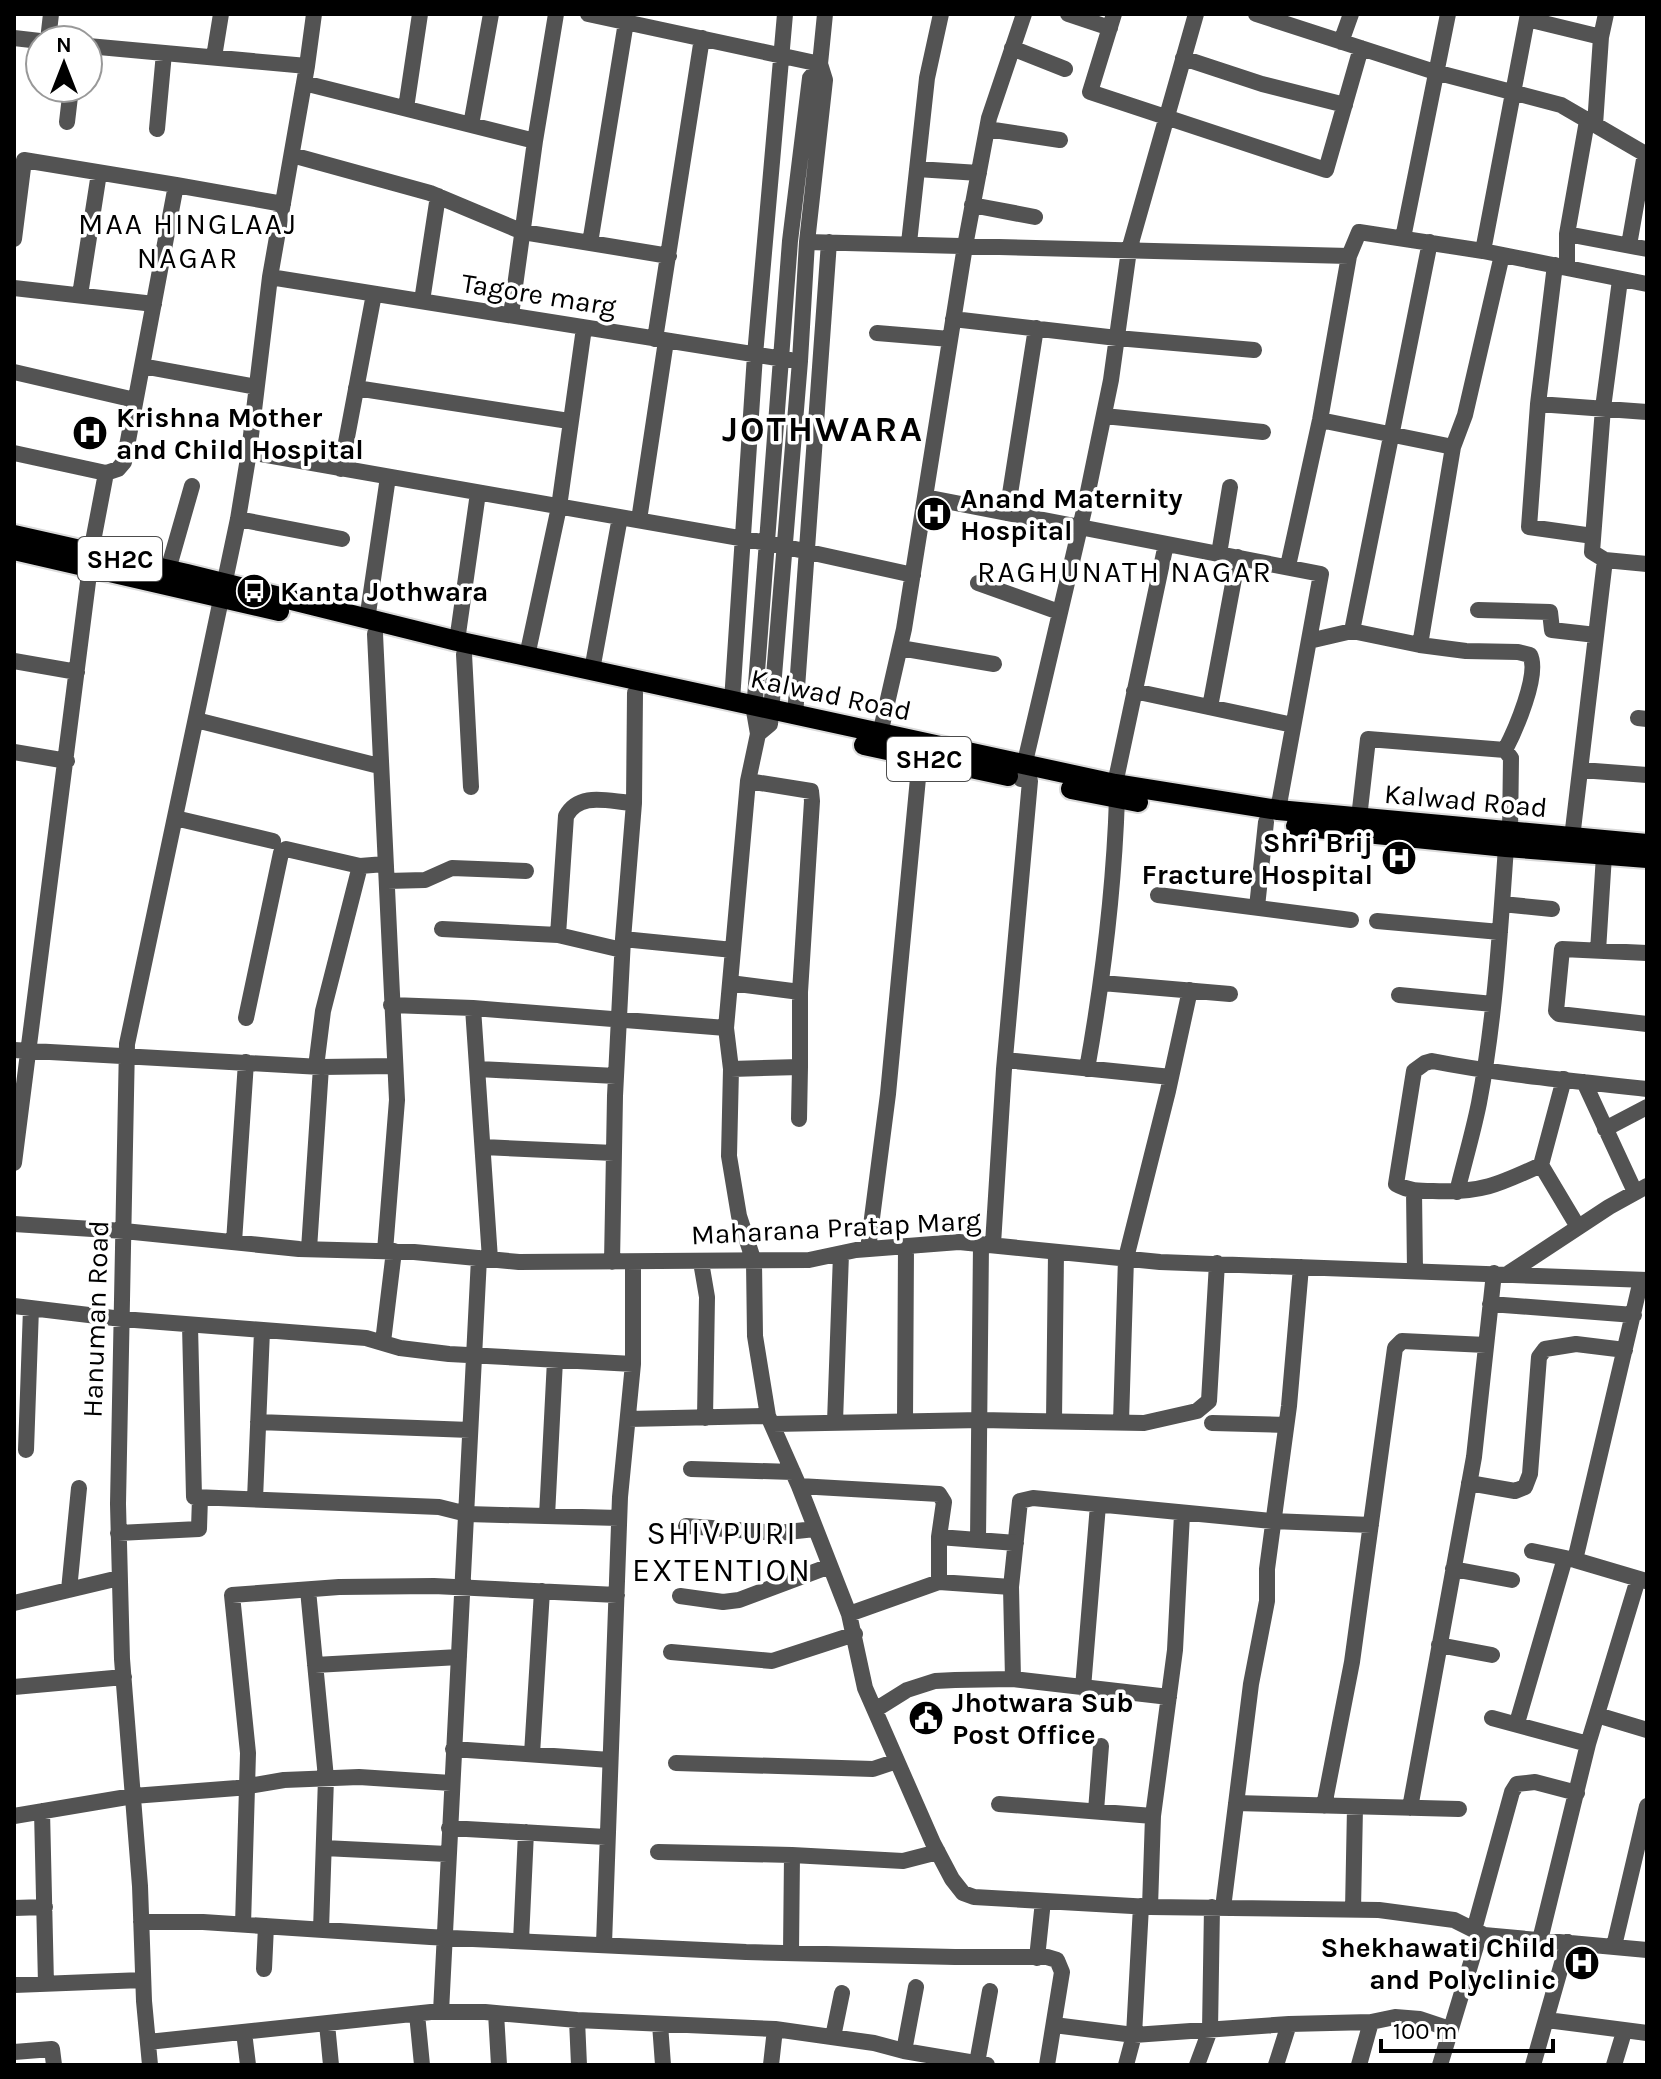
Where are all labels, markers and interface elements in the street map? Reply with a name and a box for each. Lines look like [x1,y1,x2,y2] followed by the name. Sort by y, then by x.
[24,24,104,104] north arrow
[56,32,72,58] text: N
[78,206,298,276] district label: MAA HINGLAAJ NAGAR
[459,266,619,323] street label: Tagore marg
[116,401,364,466] place label: Krishna Mother and Child Hospital
[722,408,924,450] district label: JOTHWARA
[71,414,109,452] hospital icon: Krishna Mother and Child Hospital
[960,482,1183,547] place label: Anand Maternity Hospital
[915,495,953,533] hospital icon: Anand Maternity Hospital
[78,537,162,581] road number: SH2C
[977,554,1273,590] district label: RAGHUNATH NAGAR
[235,572,273,610] bus stop icon: Kanta Jothwara
[280,575,488,608] place label: Kanta Jothwara
[747,661,914,728] street label: Kalwad Road
[887,737,971,781] road number: SH2C
[1383,777,1549,824] street label: Kalwad Road
[1141,826,1373,891] place label: Shri Brij Fracture Hospital
[1380,839,1418,877] hospital icon: Shri Brij Fracture Hospital
[690,1203,982,1252] street label: Maharana Pratap Marg
[76,1220,115,1418] street label: Hanuman Road
[632,1515,812,1589] district label: SHIVPURI EXTENTION
[952,1686,1133,1751] place label: Jhotwara Sub Post Office
[907,1699,945,1737] public building icon: Jhotwara Sub Post Office
[1320,1931,1556,1996] place label: Shekhawati Child and Polyclinic
[1563,1944,1601,1982] hospital icon: Shekhawati Child and Polyclinic
[1381,2003,1553,2053] scale bar
[1393,2017,1458,2045] text: 100 m

